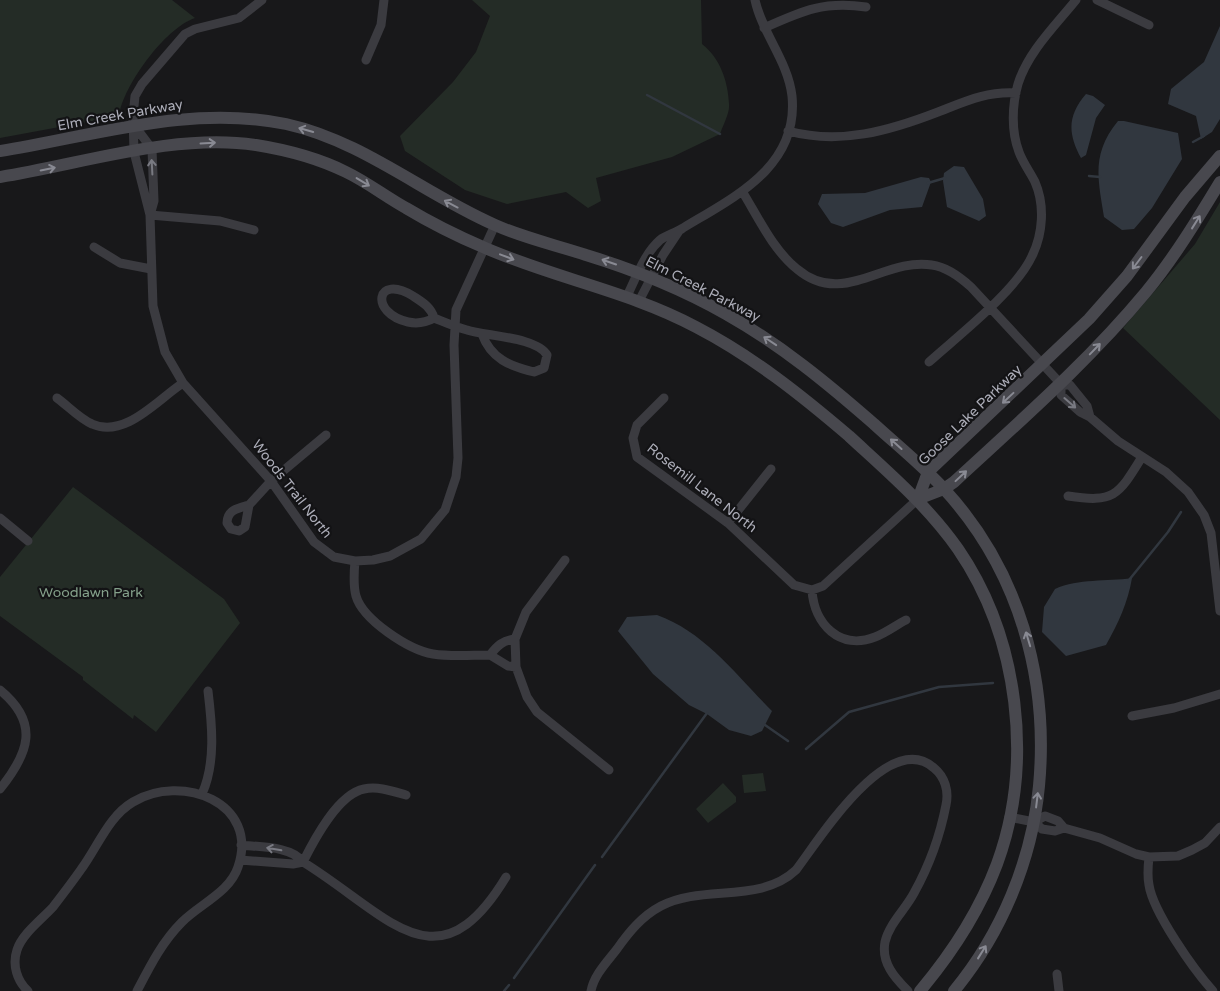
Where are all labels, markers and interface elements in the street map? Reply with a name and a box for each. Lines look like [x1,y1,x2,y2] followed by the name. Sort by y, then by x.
[56,96,184,134] street label: Elm Creek Parkway
[299,125,315,135] one-way arrow
[200,138,216,147] one-way arrow
[148,159,157,175] one-way arrow
[40,164,56,173] one-way arrow
[356,178,370,188] one-way arrow
[443,199,458,209] one-way arrow
[1191,215,1202,229] one-way arrow
[499,253,514,262] one-way arrow
[643,253,764,326] street label: Elm Creek Parkway
[1131,256,1142,269] one-way arrow
[601,257,617,267] one-way arrow
[764,336,778,346] one-way arrow
[1089,343,1101,355] one-way arrow
[915,361,1026,469] street label: Goose Lake Parkway
[1001,392,1014,404] one-way arrow
[1064,398,1077,409] one-way arrow
[248,436,336,542] street label: Woods Trail North
[890,439,903,450] one-way arrow
[644,440,760,536] street label: Rosemill Lane North
[954,470,967,482] one-way arrow
[39,584,143,601] park label: Woodlawn Park
[1022,631,1032,647] one-way arrow
[1032,792,1042,808] one-way arrow
[266,844,282,854] one-way arrow
[978,945,988,959] one-way arrow

